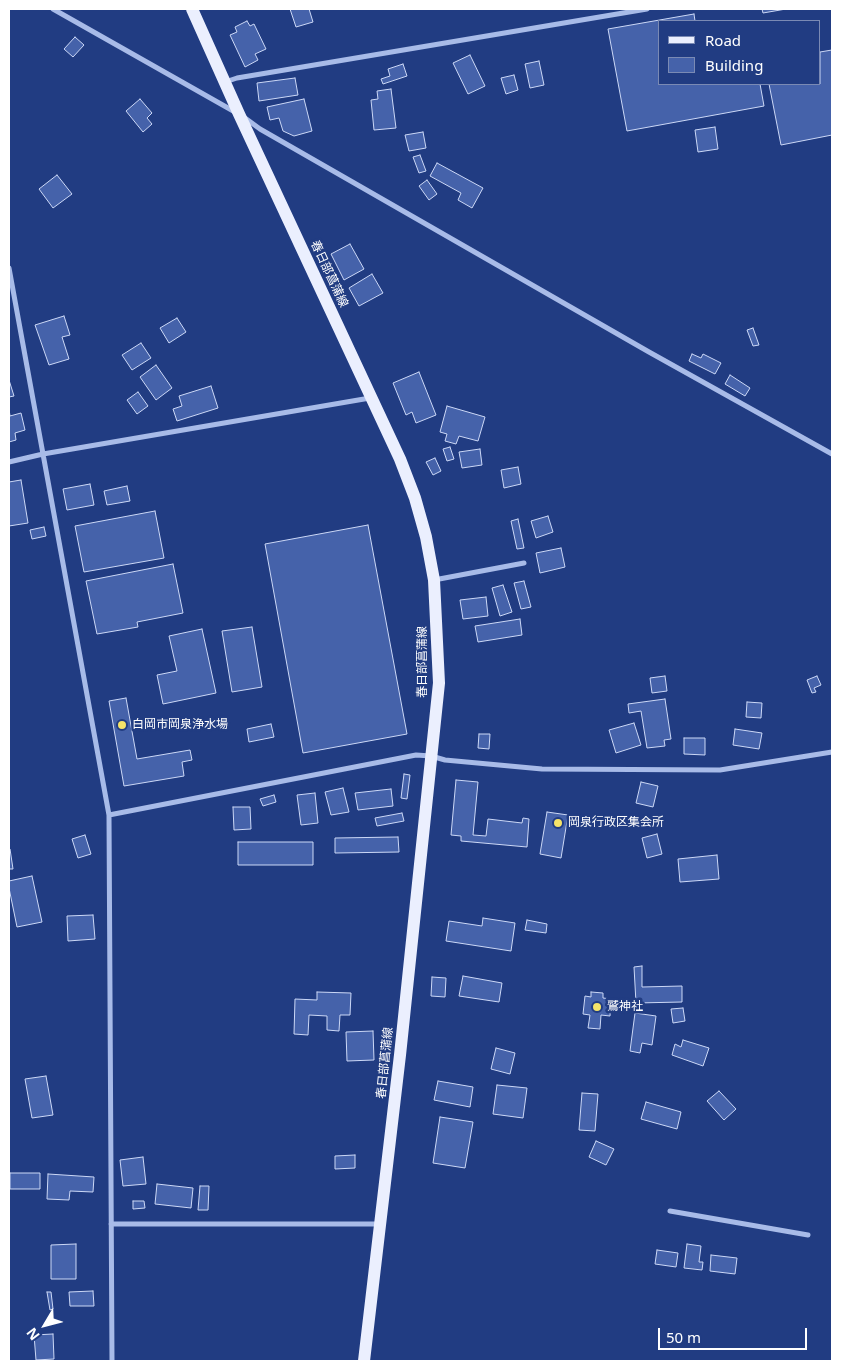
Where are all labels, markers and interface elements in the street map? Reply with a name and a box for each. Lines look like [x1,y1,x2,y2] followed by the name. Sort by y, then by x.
[658,20,821,85] legend
[705,30,741,50] text: Road
[705,55,763,75] text: Building
[307,238,351,310] street label: 春日部菖蒲線
[416,626,430,698] street label: 春日部菖蒲線
[132,718,228,732] place label: 白岡市岡泉浄水場
[116,719,128,731] marker: 白岡市岡泉浄水場
[568,816,664,830] place label: 岡泉行政区集会所
[552,817,564,829] marker: 岡泉行政区集会所
[607,1000,643,1014] place label: 鷲神社
[591,1001,603,1013] marker: 鷲神社
[374,1026,396,1100] street label: 春日部菖蒲線
[20,1300,70,1350] north arrow
[661,1318,810,1350] scale bar
[22,1324,44,1345] text: N
[666,1327,701,1347] text: 50 m

